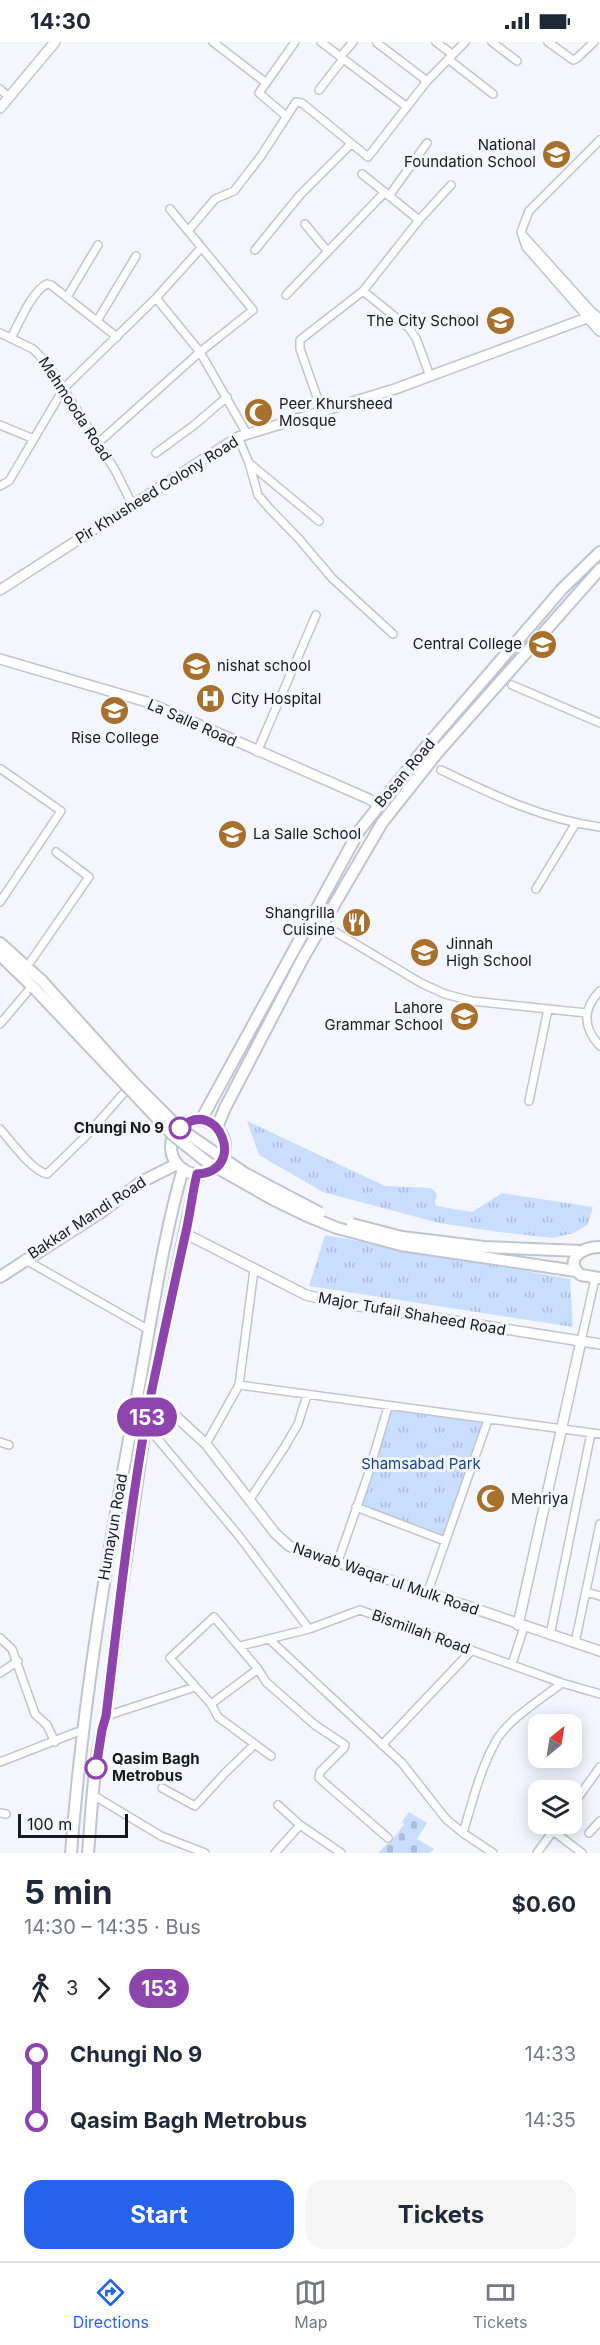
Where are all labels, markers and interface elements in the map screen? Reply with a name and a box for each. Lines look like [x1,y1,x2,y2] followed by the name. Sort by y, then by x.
[30,8,91,34] text: 14:30
[404,135,536,171] place label: National Foundation School
[541,138,573,170] school or university icon: National Foundation School
[484,305,516,337] school or university icon: The City School
[366,311,479,330] place label: The City School
[35,353,116,464] street label: Mehmooda Road
[279,394,393,430] place label: Peer Khursheed Mosque
[242,397,274,429] mosque icon: Peer Khursheed Mosque
[72,432,242,548] street label: Pir Khusheed Colony Road
[527,628,559,660] school or university icon: Central College
[413,634,522,653] place label: Central College
[180,650,212,682] school or university icon: nishat school
[217,656,311,675] place label: nishat school
[194,683,226,715] hospital icon: City Hospital
[231,689,321,708] place label: City Hospital
[145,694,240,751] street label: La Salle Road
[99,695,131,727] school or university icon: Rise College
[71,728,159,747] place label: Rise College
[370,734,439,811] street label: Bosan Road
[216,818,248,850] school or university icon: La Salle School
[253,824,361,843] place label: La Salle School
[265,903,335,939] place label: Shangrilla Cuisine
[340,906,372,938] restaurant icon: Shangrilla Cuisine
[446,934,532,970] place label: Jinnah High School
[409,937,441,969] school or university icon: Jinnah High School
[324,998,443,1034] place label: Lahore Grammar School
[448,1001,480,1033] school or university icon: Lahore Grammar School
[169,1117,191,1139] marker: Chungi No 9
[74,1118,164,1137] place label: Chungi No 9
[24,1172,149,1263] street label: Bakkar Mandi Road
[317,1288,507,1339] street label: Major Tufail Shaheed Road
[112,1398,182,1436] line badge: 153
[129,1405,165,1430] text: 153
[361,1454,482,1473] park label: Shamsabad Park
[94,1472,131,1582] street label: Humayun Road
[474,1483,506,1515] mosque icon: Mehriya
[511,1489,568,1508] place label: Mehriya
[291,1538,482,1619] street label: Nawab Waqar ul Mulk Road
[369,1605,473,1658] street label: Bismillah Road
[528,1714,582,1768] north arrow
[528,1714,582,1834] map controls
[112,1749,200,1785] place label: Qasim Bagh Metrobus
[85,1757,107,1779] marker: Qasim Bagh Metrobus
[528,1780,582,1834] button: layers
[18,1811,128,1838] scale bar
[27,1814,72,1834] text: 100 m
[24,1872,113,1912] text: 5 min
[512,1891,576,1917] text: $0.60
[24,1915,201,1939] text: 14:30 – 14:35 · Bus
[24,1972,57,2005] icon: walk
[87,1972,120,2005] icon: forward
[66,1976,78,2000] text: 3
[141,1976,177,2001] text: 153
[70,2041,202,2067] text: Chungi No 9
[524,2042,576,2066] text: 14:33
[70,2107,307,2133] text: Qasim Bagh Metrobus
[525,2108,576,2132] text: 14:35
[24,2180,294,2249] button: Start
[306,2180,576,2249] button: Tickets
[73,2276,149,2332] tab: Directions
[294,2276,327,2332] tab: Map
[473,2276,527,2332] tab: Tickets

